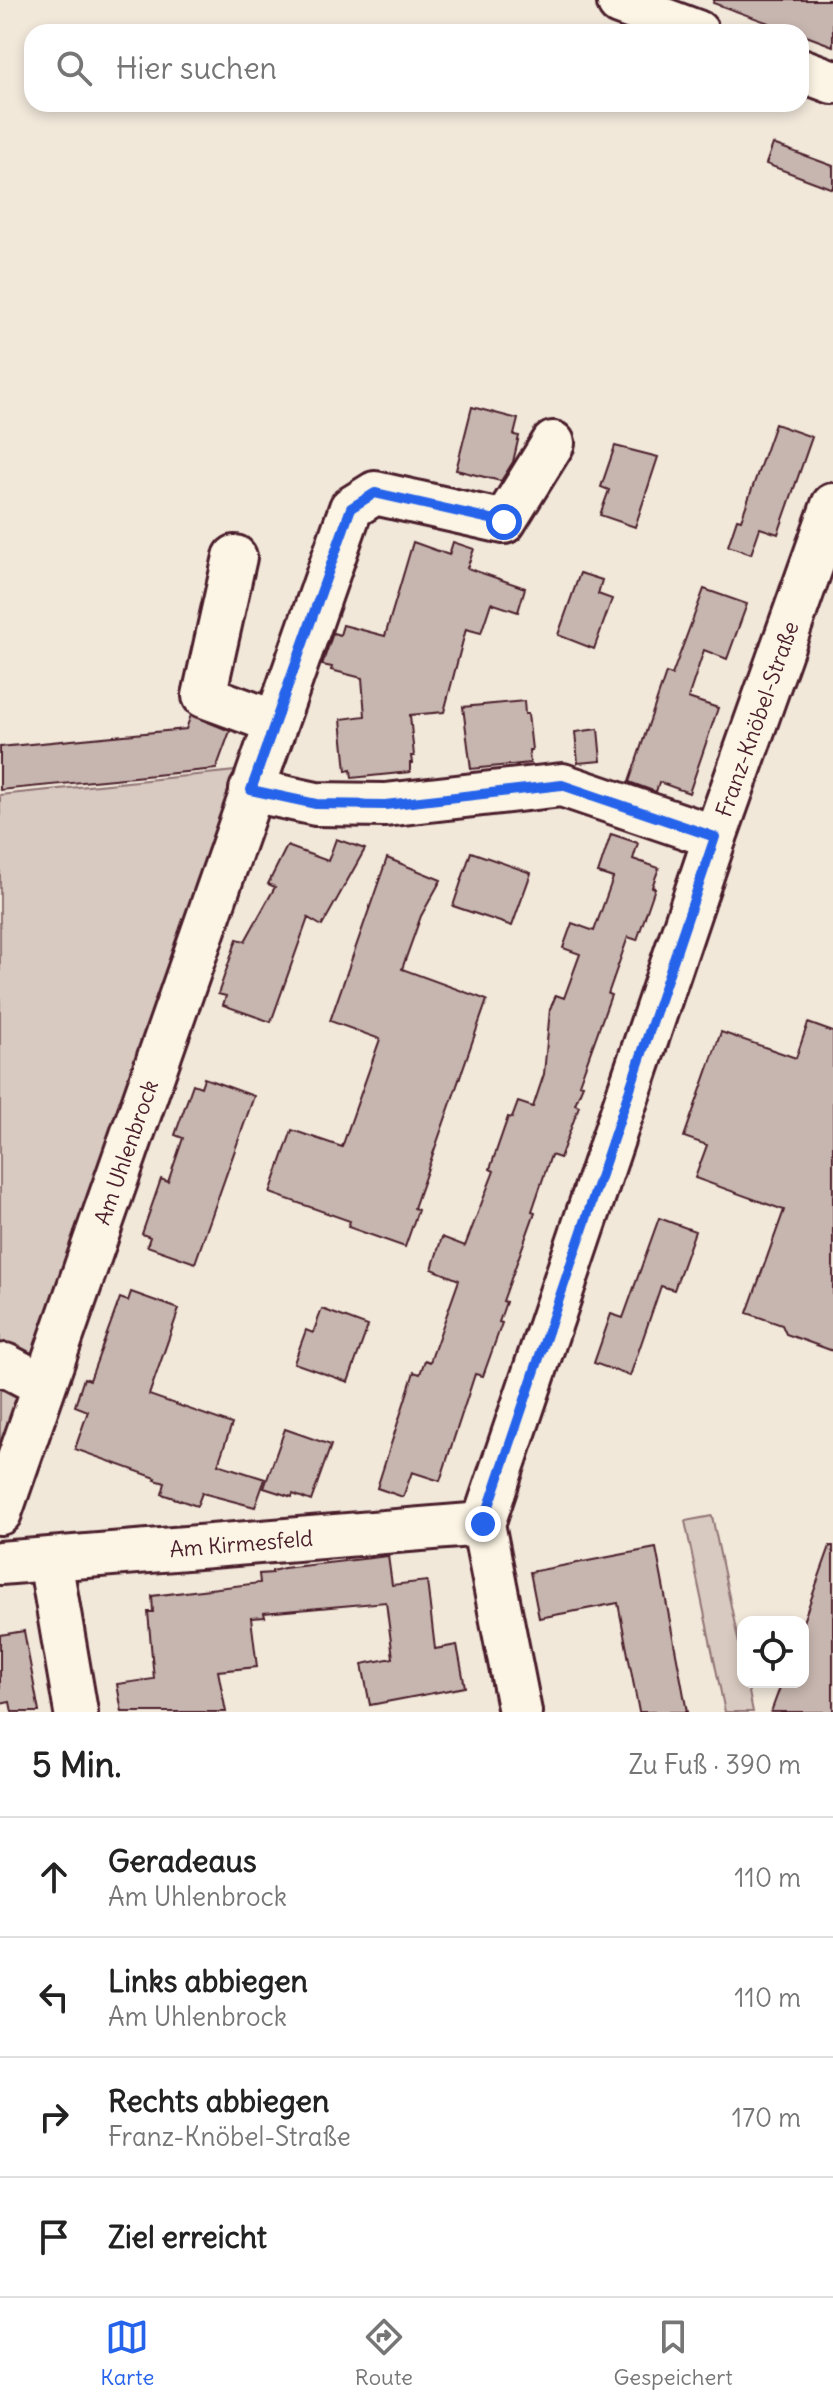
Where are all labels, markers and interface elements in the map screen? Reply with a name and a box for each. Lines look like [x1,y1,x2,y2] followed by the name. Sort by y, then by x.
[24,24,809,112] search box
[52,46,96,90] icon: search
[116,49,277,87] text: Hier suchen
[486,504,522,540] route start
[709,617,805,820] street label: Franz-Knöbel-Straße
[88,1076,164,1229] street label: Am Uhlenbrock
[465,1506,501,1542] route end
[168,1524,314,1563] street label: Am Kirmesfeld
[737,1616,809,1688] map controls
[737,1616,809,1688] button: locate
[32,1743,121,1786] text: 5 Min.
[628,1748,801,1781] text: Zu Fuß · 390 m
[108,1842,257,1880] text: Geradeaus
[32,1855,76,1899] icon: ahead
[734,1861,801,1894] text: 110 m
[108,1880,287,1913] text: Am Uhlenbrock
[108,1962,308,2000] text: Links abbiegen
[32,1975,76,2019] icon: left
[734,1981,801,2014] text: 110 m
[108,2000,287,2033] text: Am Uhlenbrock
[108,2082,329,2120] text: Rechts abbiegen
[32,2095,76,2139] icon: right
[732,2101,801,2134] text: 170 m
[108,2120,351,2153] text: Franz-Knöbel-Straße
[32,2215,76,2259] icon: arrive
[108,2218,267,2256] text: Ziel erreicht
[100,2315,154,2391] tab: Karte
[355,2315,413,2391] tab: Route
[613,2315,733,2391] tab: Gespeichert

